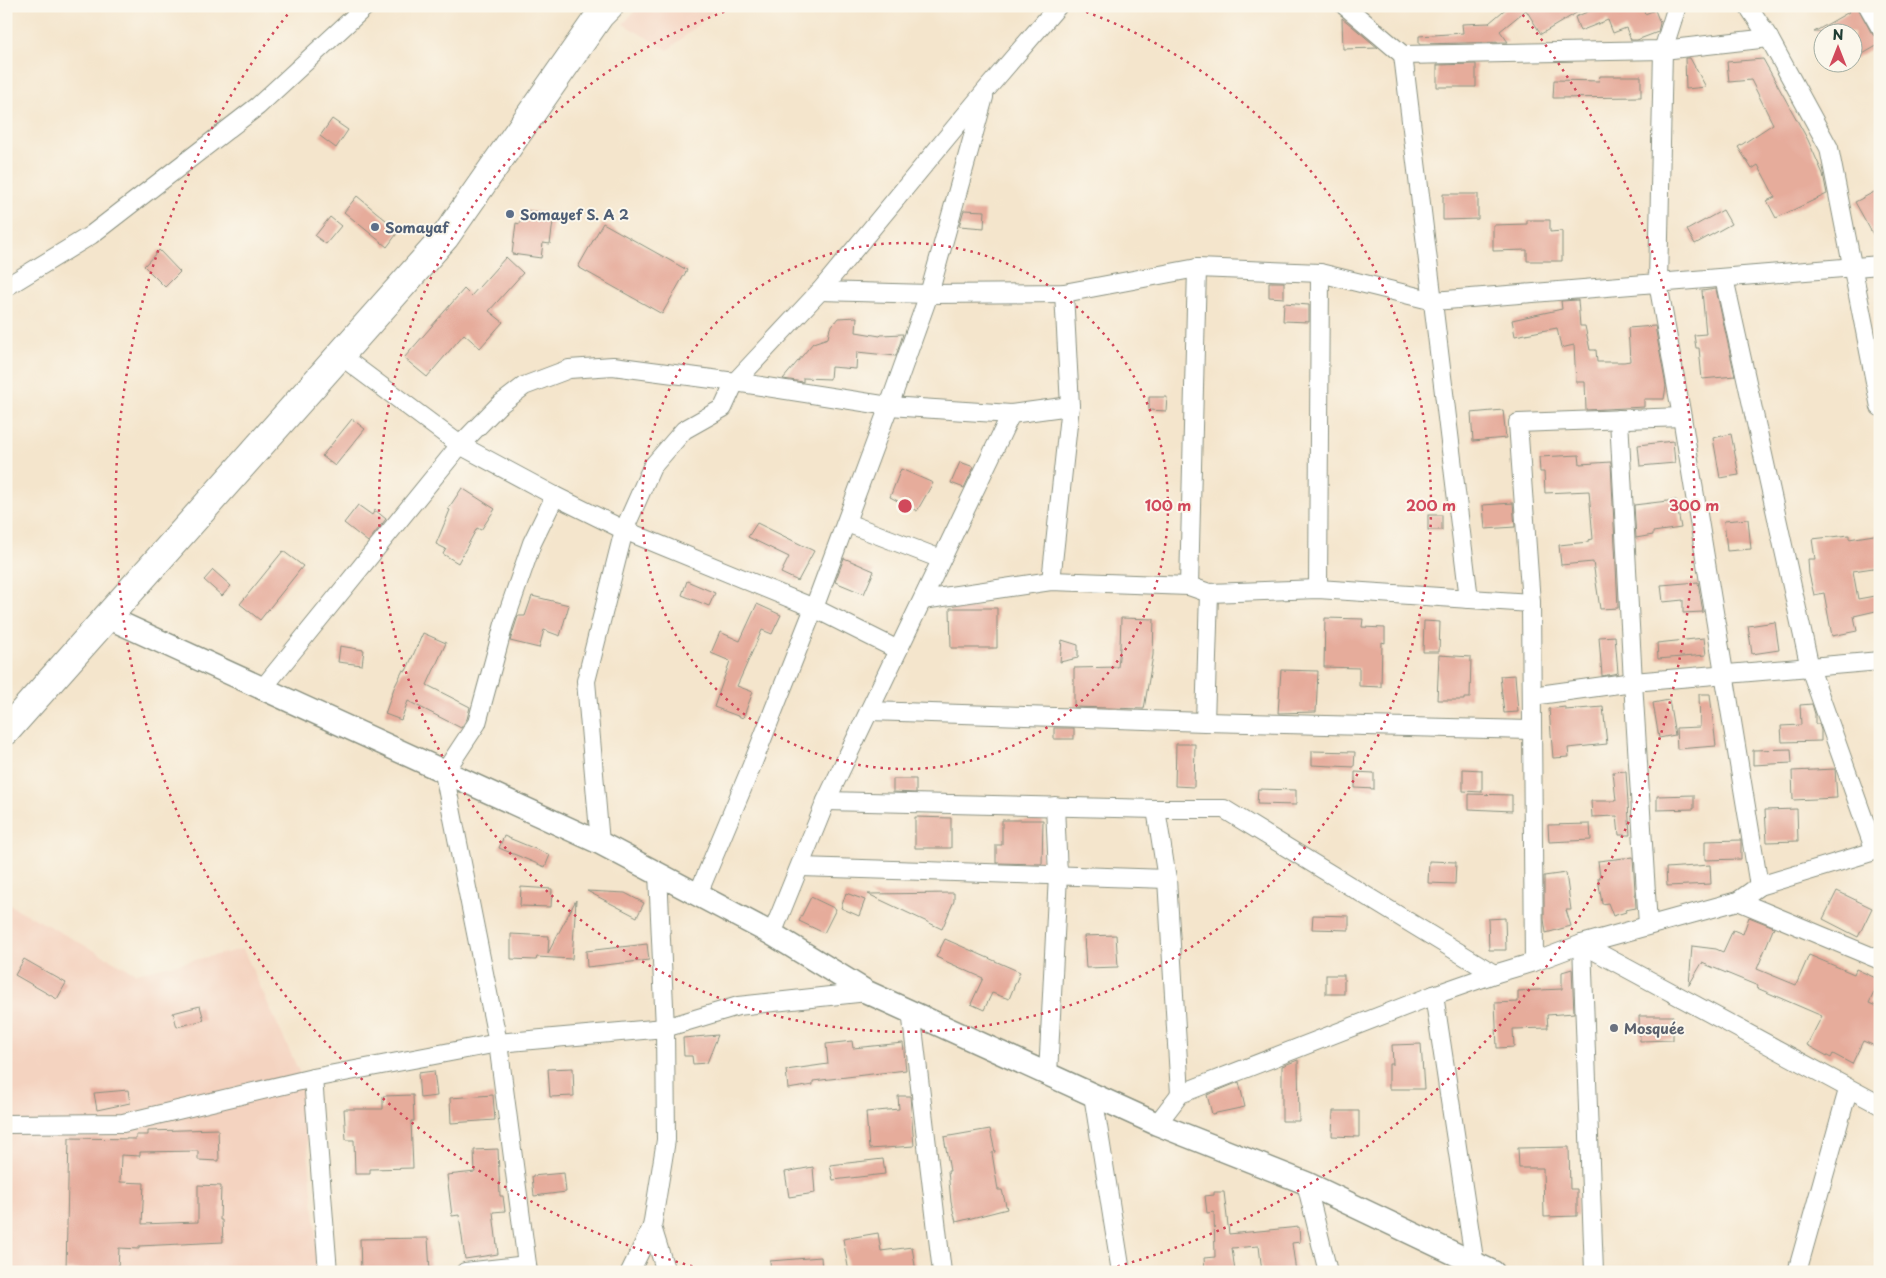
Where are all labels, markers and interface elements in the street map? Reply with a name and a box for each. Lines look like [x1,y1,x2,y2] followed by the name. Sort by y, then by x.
[1814,22,1864,72] north arrow
[1832,24,1844,45] text: N
[520,204,629,225] place label: Somayef S. A 2
[504,208,516,220] marker: Somayef S. A 2
[385,217,450,238] place label: Somayaf
[369,221,381,233] marker: Somayaf
[1145,493,1191,516] text: 100 m
[1406,493,1456,516] text: 200 m
[1669,493,1719,516] text: 300 m
[896,497,914,515] centre of rings
[1624,1018,1685,1039] place label: Mosquée
[1608,1022,1620,1034] marker: Mosquée

